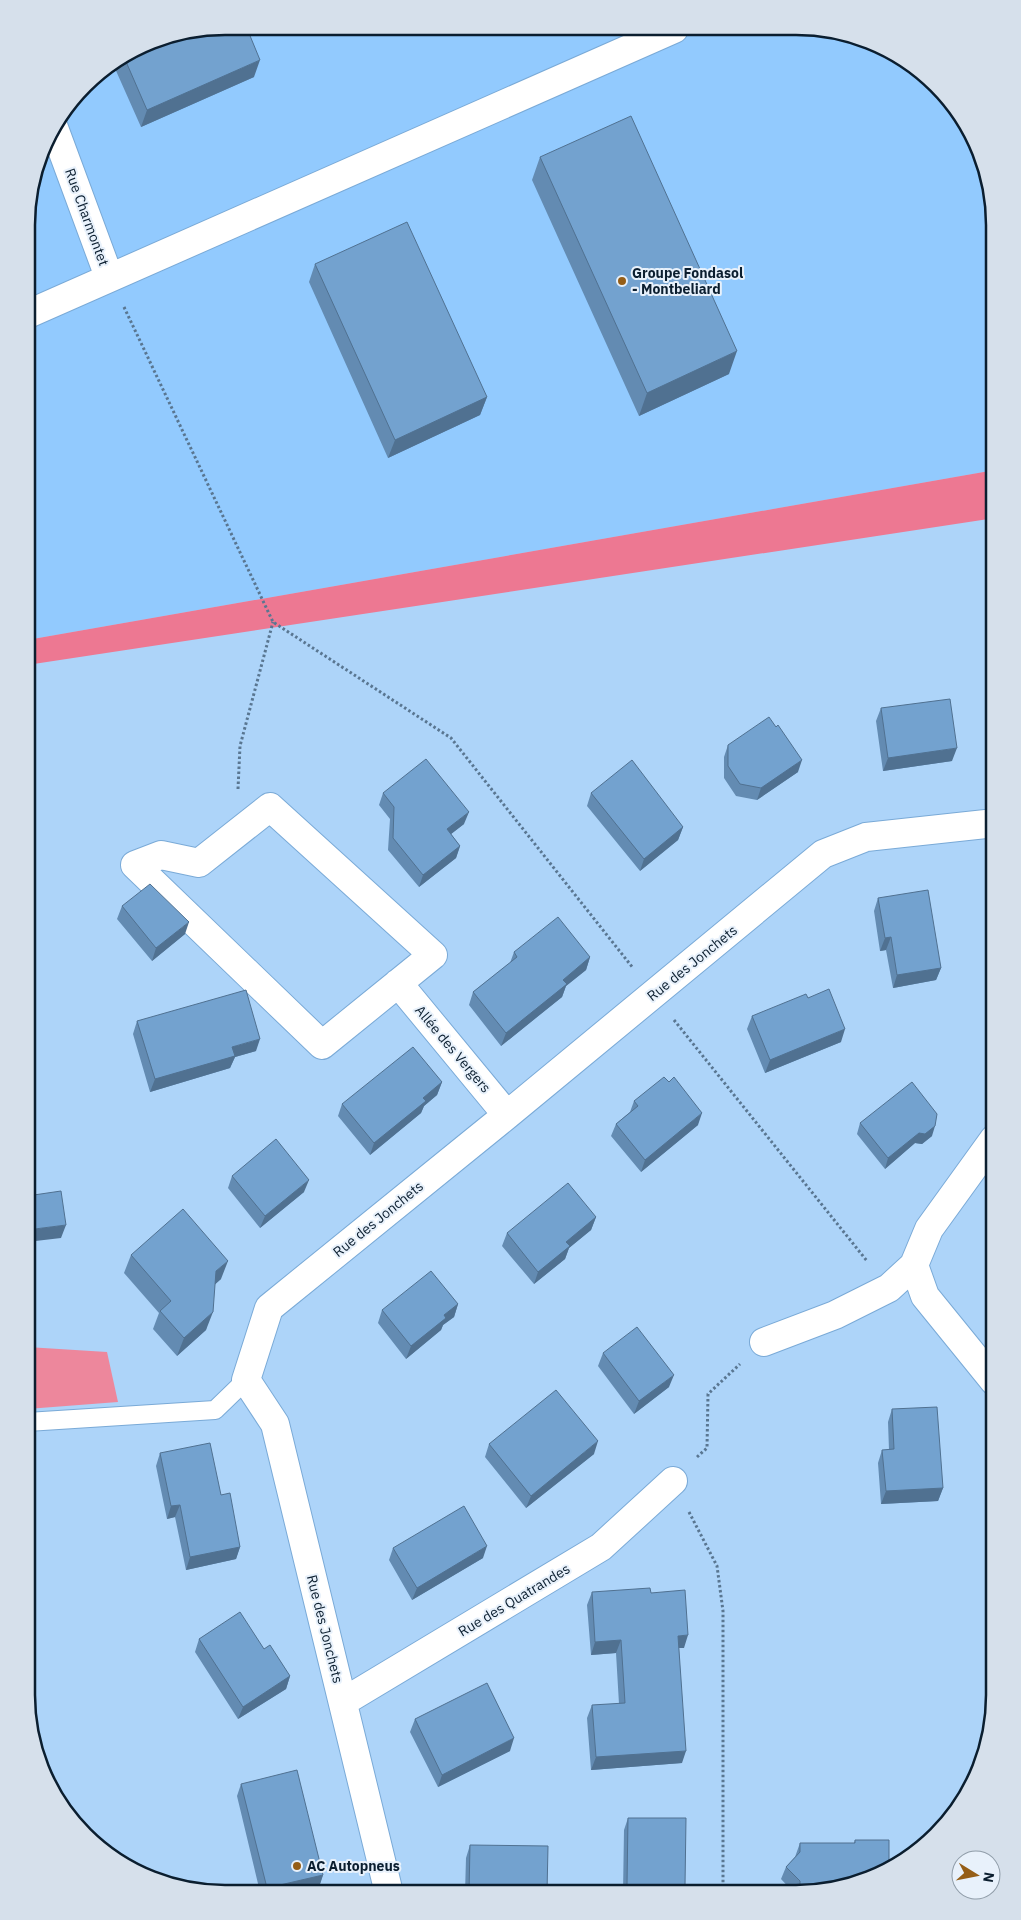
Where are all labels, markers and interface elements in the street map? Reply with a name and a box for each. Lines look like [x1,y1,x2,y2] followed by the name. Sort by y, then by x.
[61,166,113,268] street label: Rue Charmontet
[632,264,743,298] place label: Groupe Fondasol - Montbeliard
[616,275,628,287] marker: Groupe Fondasol - Montbeliard
[643,921,741,1005] street label: Rue des Jonchets
[411,1002,495,1097] street label: Allée des Vergers
[329,1177,427,1261] street label: Rue des Jonchets
[455,1559,573,1640] street label: Rue des Quatrandes
[303,1573,347,1685] street label: Rue des Jonchets
[951,1850,1001,1900] north arrow
[307,1857,400,1875] place label: AC Autopneus
[291,1860,303,1872] marker: AC Autopneus
[979,1871,999,1884] text: N

